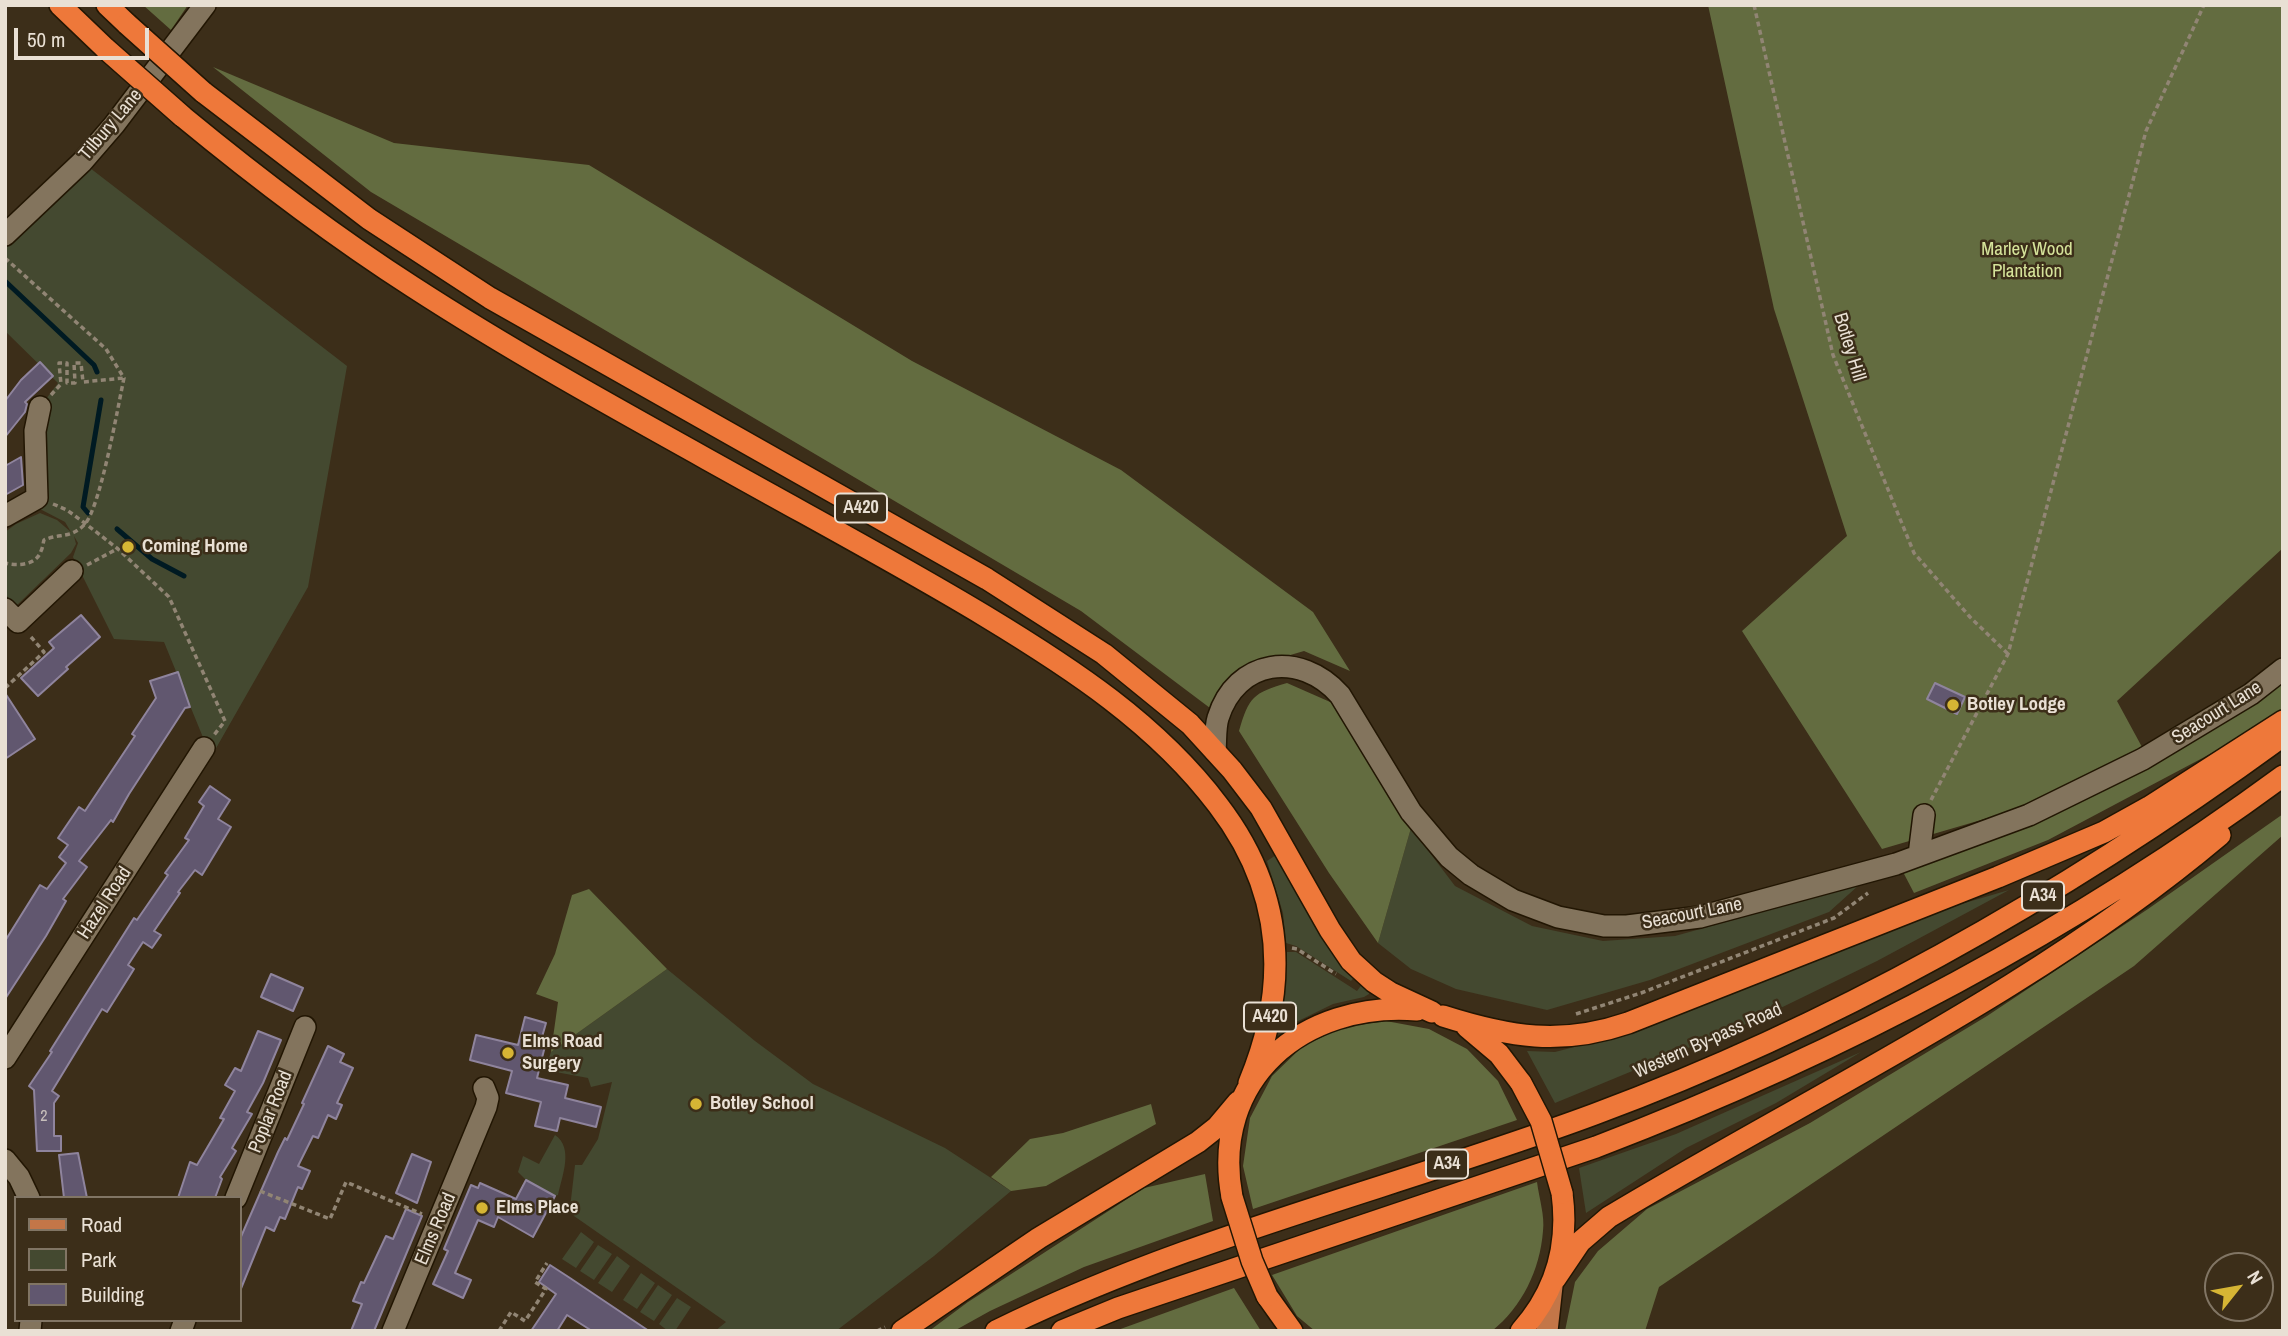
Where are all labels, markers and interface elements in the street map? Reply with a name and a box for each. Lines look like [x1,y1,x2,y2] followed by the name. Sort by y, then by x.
[18,14,152,58] scale bar
[27,25,65,54] text: 50 m
[75,85,147,165] street label: Tilbury Lane
[1981,239,2073,283] park label: Marley Wood Plantation
[1828,310,1870,384] street label: Botley Hill
[835,494,887,522] road number: A420
[142,536,248,558] place label: Coming Home
[120,539,136,555] marker: Coming Home
[2168,676,2266,750] street label: Seacourt Lane
[1967,694,2066,716] place label: Botley Lodge
[1945,697,1961,713] marker: Botley Lodge
[73,863,137,943] street label: Hazel Road
[2022,882,2064,911] road number: A34
[1640,893,1744,935] street label: Seacourt Lane
[1630,998,1786,1084] street label: Western By-pass Road
[1244,1002,1296,1032] road number: A420
[522,1031,603,1075] place label: Elms Road Surgery
[500,1045,516,1061] marker: Elms Road Surgery
[244,1068,298,1156] street label: Poplar Road
[710,1093,814,1115] place label: Botley School
[688,1096,704,1112] marker: Botley School
[40,1107,48,1127] house number: 2
[1426,1149,1468,1178] road number: A34
[411,1189,461,1269] street label: Elms Road
[14,1196,242,1322] legend
[496,1197,578,1219] place label: Elms Place
[474,1200,490,1216] marker: Elms Place
[81,1210,122,1239] text: Road
[81,1245,116,1274] text: Park
[2204,1252,2274,1322] north arrow
[2241,1266,2269,1289] text: N
[81,1280,144,1309] text: Building

